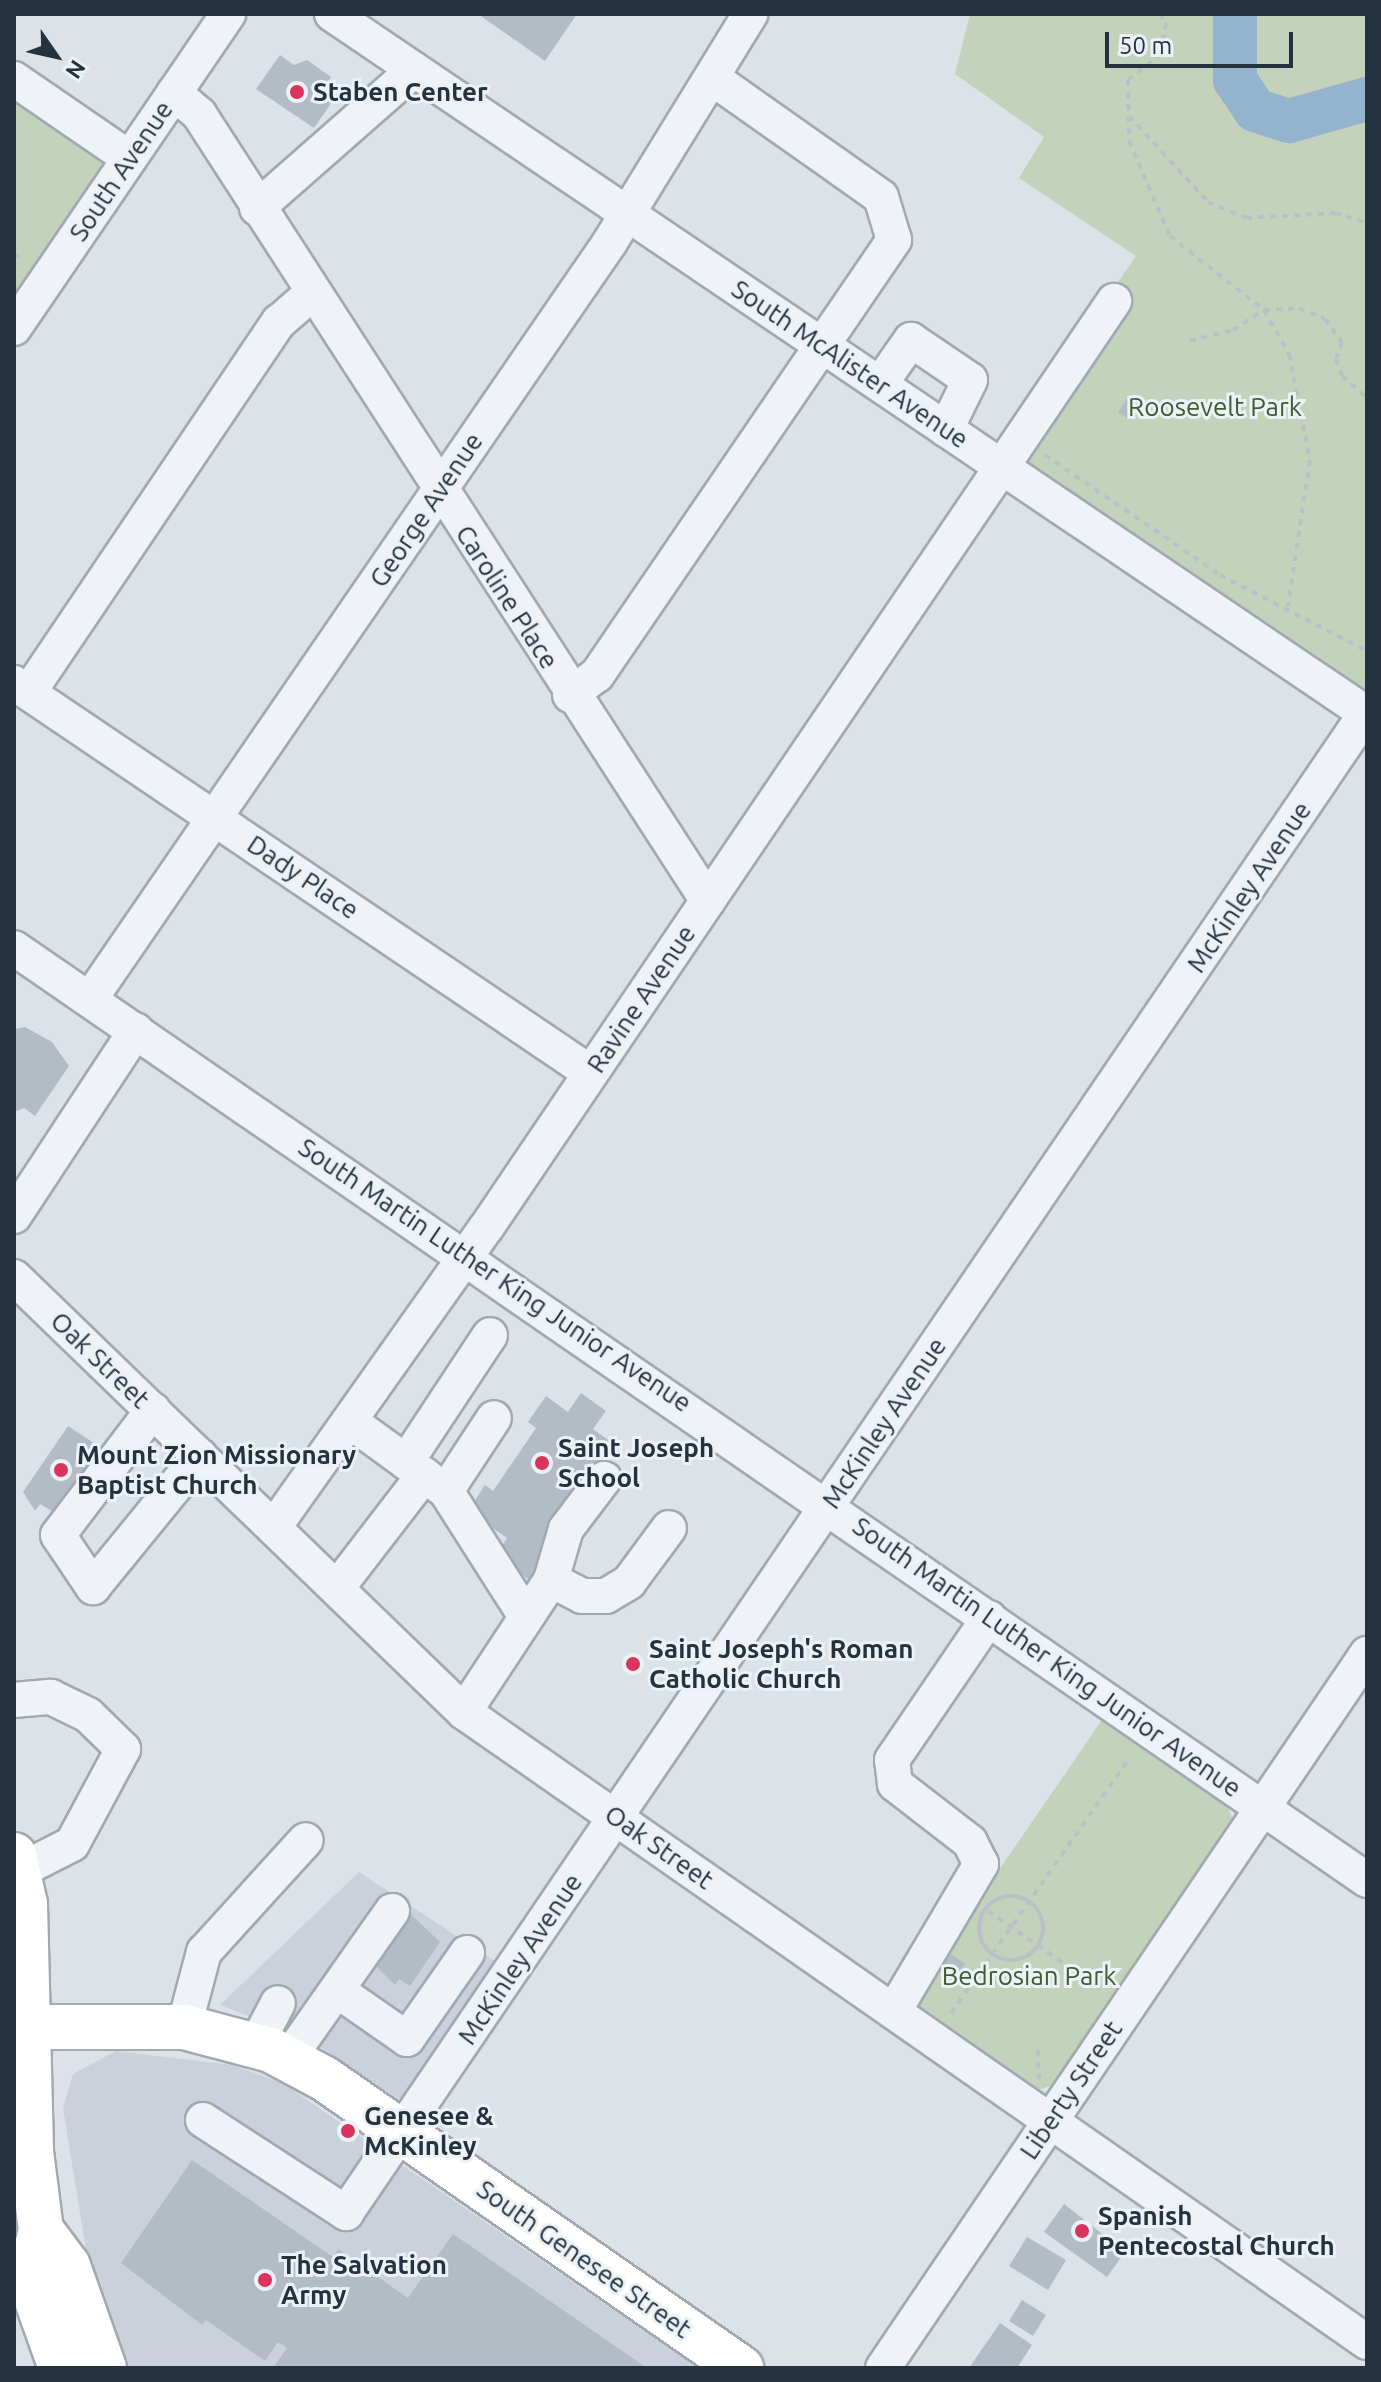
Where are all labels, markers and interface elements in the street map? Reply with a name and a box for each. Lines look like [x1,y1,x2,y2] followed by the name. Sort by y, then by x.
[16,16,96,96] north arrow
[1109,16,1297,66] scale bar
[1119,32,1172,59] text: 50 m
[61,56,91,83] text: N
[313,76,488,108] place label: Staben Center
[288,83,306,101] marker: Staben Center
[63,95,179,247] street label: South Avenue
[726,273,974,455] street label: South McAlister Avenue
[1128,391,1302,423] park label: Roosevelt Park
[363,427,489,593] street label: George Avenue
[449,519,565,675] street label: Caroline Place
[1180,796,1318,978] street label: McKinley Avenue
[241,828,365,926] street label: Dady Place
[580,919,702,1079] street label: Ravine Avenue
[293,1131,697,1419] street label: South Martin Luther King Junior Avenue
[44,1305,156,1415] street label: Oak Street
[815,1332,953,1514] street label: McKinley Avenue
[558,1432,714,1494] place label: Saint Joseph School
[77,1439,356,1500] place label: Mount Zion Missionary Baptist Church
[533,1454,551,1472] marker: Saint Joseph School
[52,1461,70,1479] marker: Mount Zion Missionary Baptist Church
[847,1510,1247,1804] street label: South Martin Luther King Junior Avenue
[649,1633,913,1694] place label: Saint Joseph's Roman Catholic Church
[624,1655,642,1673] marker: Saint Joseph's Roman Catholic Church
[599,1798,719,1896] street label: Oak Street
[451,1868,589,2050] street label: McKinley Avenue
[942,1960,1116,1992] park label: Bedrosian Park
[1013,2015,1129,2165] street label: Liberty Street
[364,2100,494,2162] place label: Genesee & McKinley
[339,2122,357,2140] marker: Genesee & McKinley
[471,2173,697,2345] street label: South Genesee Street
[1098,2200,1335,2262] place label: Spanish Pentecostal Church
[1073,2222,1091,2240] marker: Spanish Pentecostal Church
[281,2249,447,2310] place label: The Salvation Army
[256,2271,274,2289] marker: The Salvation Army

